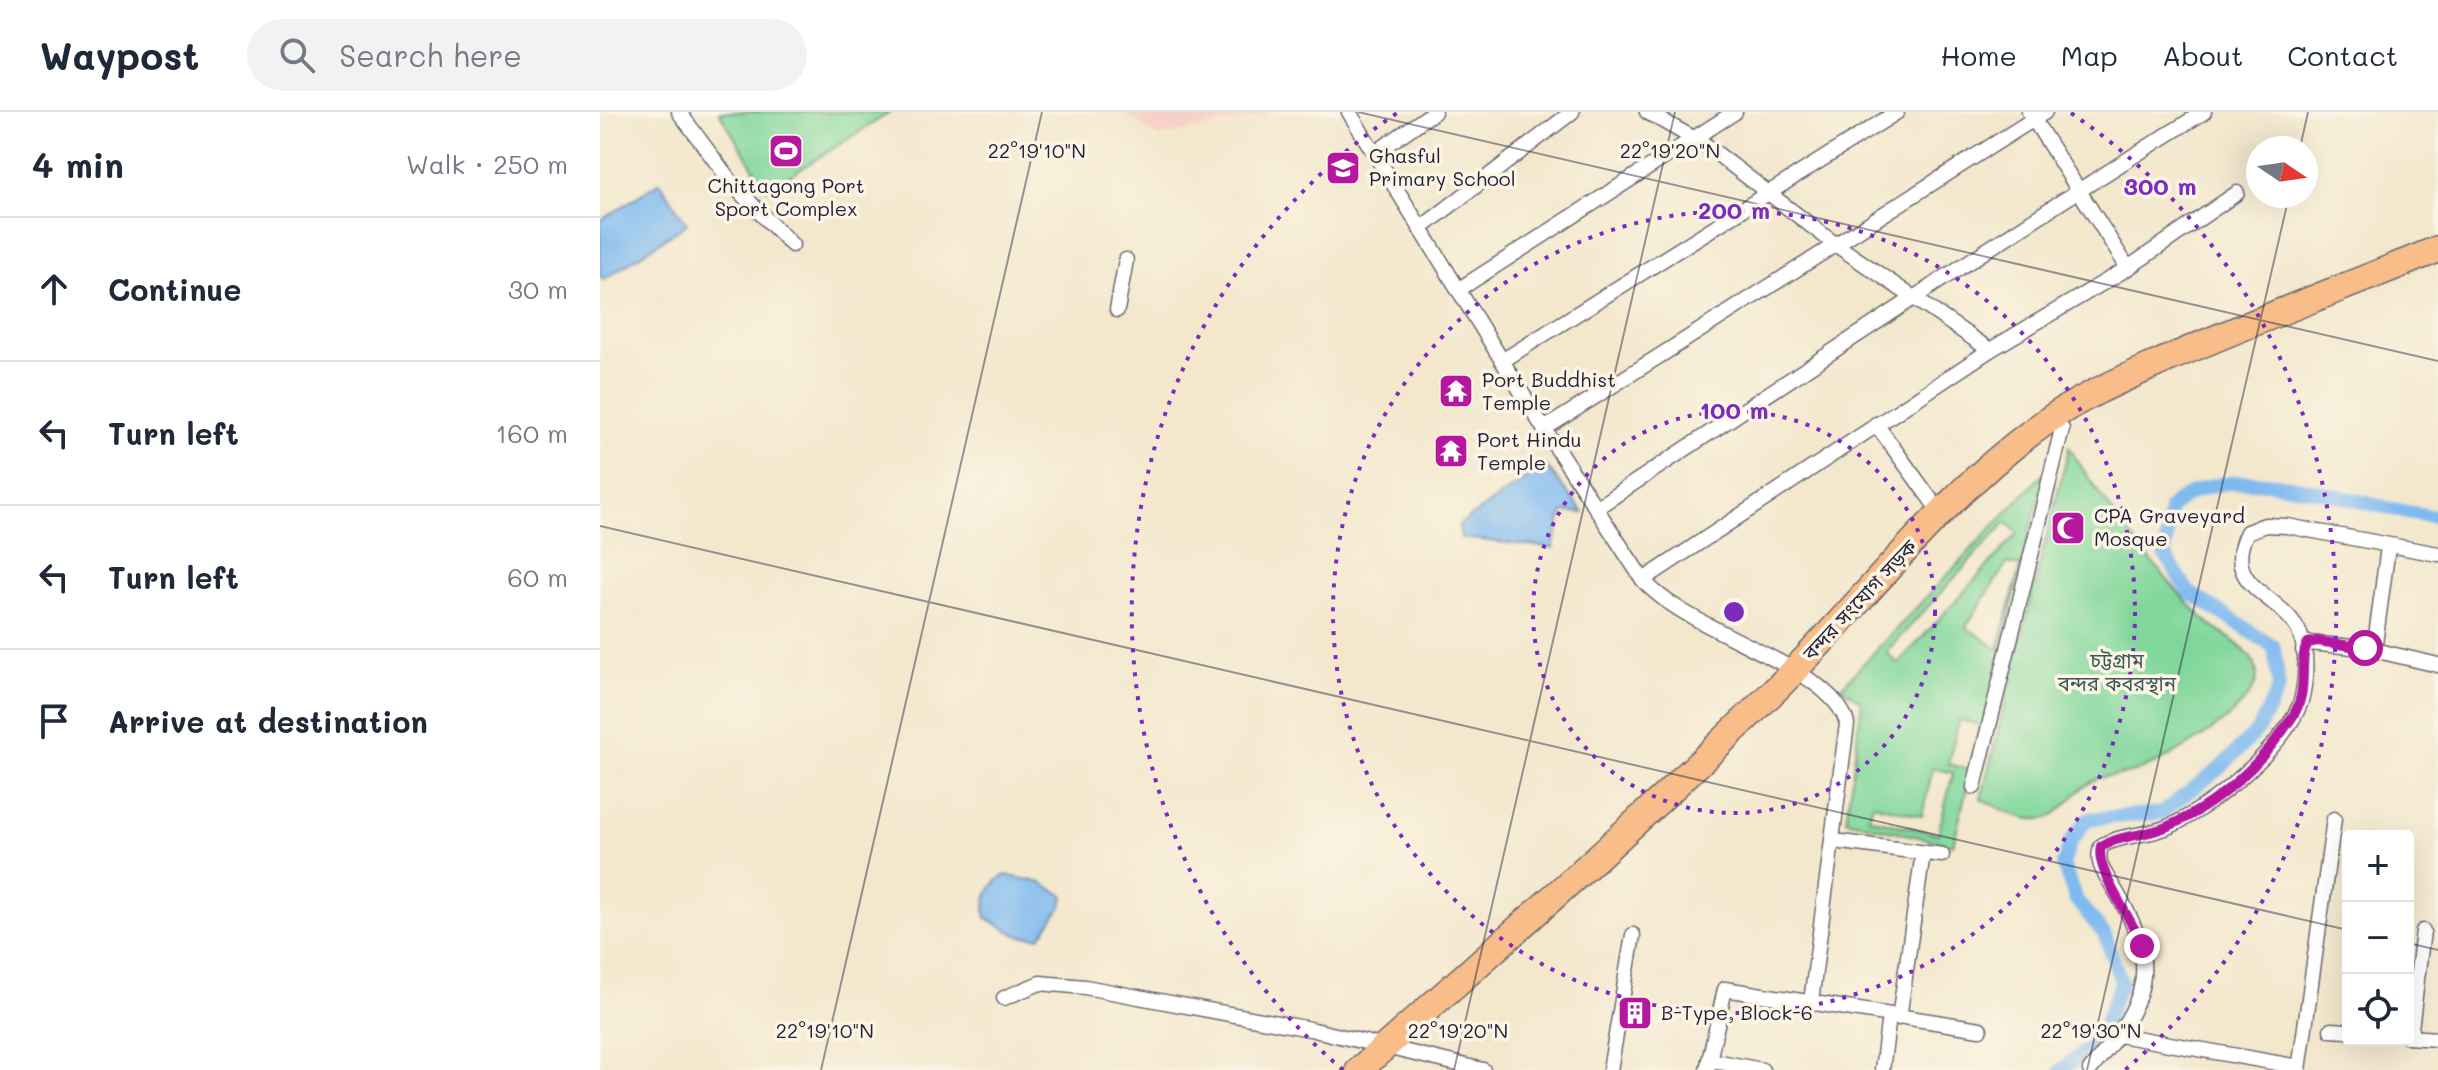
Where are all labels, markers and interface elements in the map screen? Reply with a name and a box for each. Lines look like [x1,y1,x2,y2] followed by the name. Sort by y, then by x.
[247,19,807,91] search box
[40,30,199,80] text: Waypost
[275,33,319,77] icon: search
[339,35,522,75] text: Search here
[1941,37,2017,73] text: Home
[2061,37,2118,73] text: Map
[2162,37,2243,73] text: About
[2287,37,2398,73] text: Contact
[767,132,805,170] sports icon: Chittagong Port Sport Complex
[2246,136,2318,208] north arrow
[988,137,1086,163] text: 22°19'10"N
[1620,137,1720,163] text: 22°19'20"N
[32,142,124,187] text: 4 min
[1369,142,1516,191] place label: Ghasful Primary School
[406,147,568,181] text: Walk · 250 m
[1324,149,1362,187] school or university icon: Ghasful Primary School
[2124,170,2196,201] text: 300 m
[707,172,865,221] place label: Chittagong Port Sport Complex
[1698,194,1770,225] text: 200 m
[32,267,76,311] icon: ahead
[108,269,241,309] text: Continue
[508,272,568,306] text: 30 m
[1482,366,1616,415] place label: Port Buddhist Temple
[1437,372,1475,410] temple icon: Port Buddhist Temple
[1699,394,1769,425] text: 100 m
[32,411,76,455] icon: left
[108,413,239,453] text: Turn left
[496,416,568,450] text: 160 m
[1477,426,1581,475] place label: Port Hindu Temple
[1432,432,1470,470] temple icon: Port Hindu Temple
[2094,502,2245,551] place label: CPA Graveyard Mosque
[2049,509,2087,547] mosque icon: CPA Graveyard Mosque
[1796,533,1922,666] street label: বন্দর সংযোগ সড়ক
[32,555,76,599] icon: left
[108,557,239,597] text: Turn left
[507,560,568,594] text: 60 m
[1720,598,1748,626] centre of rings
[2347,630,2383,666] route start
[2057,647,2177,696] park label: চট্টগ্রাম বন্দর কবরস্থান
[32,699,76,743] icon: arrive
[108,701,428,741] text: Arrive at destination
[2342,830,2414,1046] map controls
[2342,830,2414,902] button: +
[2342,902,2414,974] button: −
[2124,928,2160,964] route end
[2342,974,2414,1046] button: locate
[1616,994,1654,1032] building icon: B-Type, Block-6
[1661,999,1813,1025] place label: B-Type, Block-6
[776,1017,874,1043] text: 22°19'10"N
[1408,1017,1508,1043] text: 22°19'20"N
[2040,1017,2142,1043] text: 22°19'30"N

